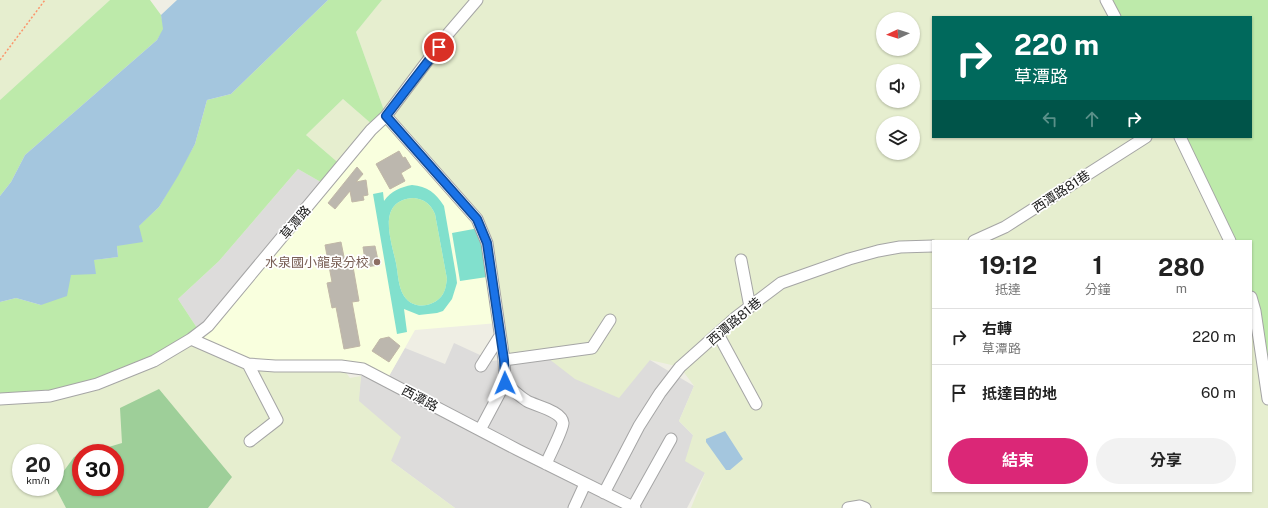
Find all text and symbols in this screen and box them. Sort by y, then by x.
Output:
north arrow [876,12,920,56]
map controls [876,12,920,160]
text: 220 m [1014,28,1099,61]
pin [422,30,456,64]
icon: right [948,32,1000,84]
icon: arrive [428,36,450,58]
button: sound [876,64,920,108]
text: 草潭路 [1014,66,1068,87]
icon: left [1039,108,1061,130]
icon: ahead [1081,108,1103,130]
icon: right [1123,108,1145,130]
button: layers [876,116,920,160]
street label: 西潭路81巷 [1030,167,1093,216]
street label: 草潭路 [277,203,314,242]
text: 19:12 [979,251,1037,279]
text: 1 [1093,251,1103,279]
text: 280 [1158,253,1205,281]
place label: 水泉國小龍泉分校 [265,255,369,270]
marker: 水泉國小龍泉分校 [372,257,382,267]
text: m [1176,281,1187,296]
text: 抵達 [995,282,1021,297]
text: 分鐘 [1085,282,1111,297]
street label: 西潭路81巷 [704,295,764,348]
text: 右轉 [982,320,1012,337]
icon: right [948,326,970,348]
text: 220 m [1192,328,1236,345]
text: 草潭路 [982,341,1021,356]
position arrow [484,362,526,404]
icon: arrive [948,382,970,404]
street label: 西潭路 [399,383,441,414]
text: 60 m [1201,384,1236,401]
text: 抵達目的地 [982,385,1057,402]
button: 結束 [948,438,1088,484]
button: 分享 [1096,438,1236,484]
speed limit sign: 30 [72,444,124,496]
text: 20 [25,453,51,477]
text: km/h [26,474,50,486]

